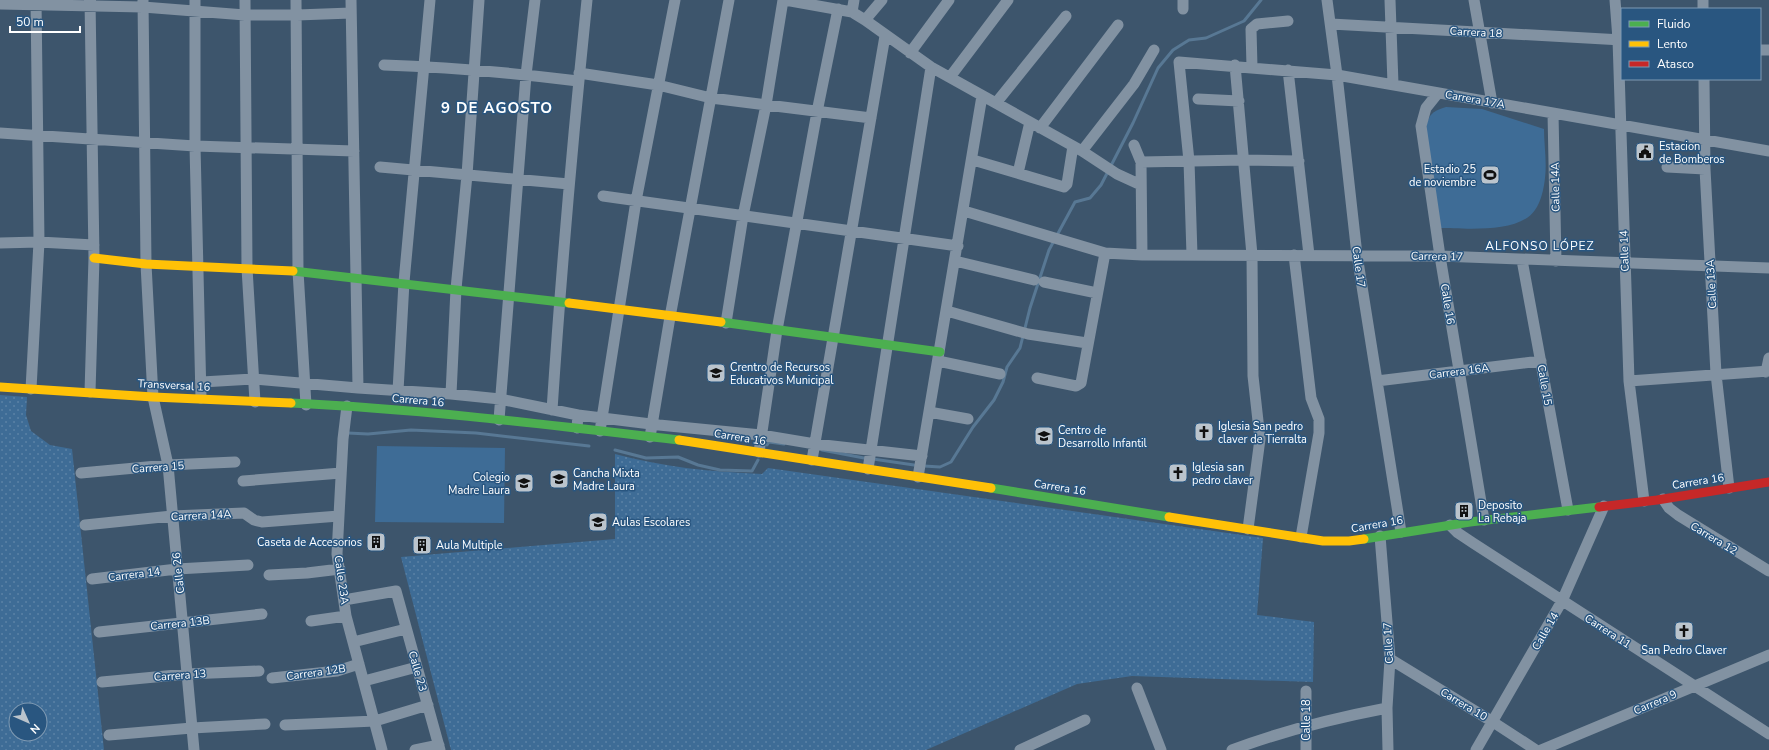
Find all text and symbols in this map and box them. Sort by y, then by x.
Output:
scale bar [10,8,80,34]
legend [1621,8,1761,80]
text: 50 m [16,14,44,30]
text: Fluido [1657,16,1691,32]
street label: Carrera 18 [1449,24,1503,41]
text: Lento [1657,36,1688,52]
text: Atasco [1657,56,1694,72]
street label: Carrera 17A [1444,87,1506,112]
district label: 9 DE AGOSTO [441,98,553,118]
place label: Estacion de Bomberos [1659,139,1725,167]
public building icon: Estacion de Bomberos [1634,141,1656,163]
place label: Estadio 25 de noviembre [1409,162,1476,190]
street label: Calle 14A [1548,162,1563,212]
sports icon: Estadio 25 de noviembre [1479,164,1501,186]
street label: Calle 14 [1616,230,1633,272]
district label: ALFONSO LÓPEZ [1485,238,1595,254]
street label: Calle 17 [1348,246,1369,289]
street label: Carrera 17 [1411,249,1463,264]
street label: Calle 13A [1703,259,1720,309]
street label: Calle 16 [1437,282,1458,326]
place label: Crentro de Recursos Educativos Municipal [730,360,834,388]
street label: Carrera 16A [1428,360,1490,383]
school or university icon: Crentro de Recursos Educativos Municipal [705,362,727,384]
street label: Calle 15 [1534,363,1556,407]
street label: Transversal 16 [137,376,211,395]
street label: Carrera 16 [391,391,445,410]
place label: Iglesia San pedro claver de Tierralta [1218,419,1307,447]
church icon: Iglesia San pedro claver de Tierralta [1193,421,1215,443]
place label: Centro de Desarrollo Infantil [1058,423,1148,451]
school or university icon: Centro de Desarrollo Infantil [1033,425,1055,447]
street label: Carrera 16 [713,426,767,449]
street label: Carrera 15 [131,458,185,477]
place label: Iglesia san pedro claver [1192,460,1253,488]
church icon: Iglesia san pedro claver [1167,462,1189,484]
place label: Cancha Mixta Madre Laura [573,466,640,494]
school or university icon: Cancha Mixta Madre Laura [548,468,570,490]
place label: Colegio Madre Laura [448,470,510,498]
street label: Carrera 16 [1671,470,1726,493]
school or university icon: Colegio Madre Laura [513,472,535,494]
street label: Carrera 16 [1033,476,1087,499]
place label: Deposito La Rebaja [1478,498,1527,526]
building icon: Deposito La Rebaja [1453,500,1475,522]
street label: Carrera 14A [170,506,232,525]
school or university icon: Aulas Escolares [587,511,609,533]
street label: Carrera 16 [1350,512,1405,536]
place label: Aulas Escolares [612,515,690,530]
street label: Carrera 12 [1687,518,1740,558]
building icon: Caseta de Accesorios [365,531,387,553]
building icon: Aula Multiple [411,534,433,556]
place label: Caseta de Accesorios [257,535,362,550]
place label: Aula Multiple [436,538,503,553]
street label: Calle 26 [169,551,188,594]
street label: Calle 23A [331,555,352,606]
street label: Carrera 14 [107,564,161,585]
street label: Calle 14 [1529,609,1562,653]
street label: Carrera 11 [1582,611,1634,652]
street label: Carrera 13B [149,613,211,634]
church icon: San Pedro Claver [1673,620,1695,642]
street label: Calle 17 [1380,622,1397,664]
place label: San Pedro Claver [1641,643,1727,658]
street label: Calle 23 [405,649,430,693]
street label: Carrera 12B [285,661,347,684]
street label: Carrera 13 [153,666,207,685]
street label: Carrera 10 [1437,684,1490,725]
street label: Carrera 9 [1631,687,1679,718]
street label: Calle 18 [1299,699,1314,741]
north arrow [8,702,48,742]
text: N [27,721,43,737]

